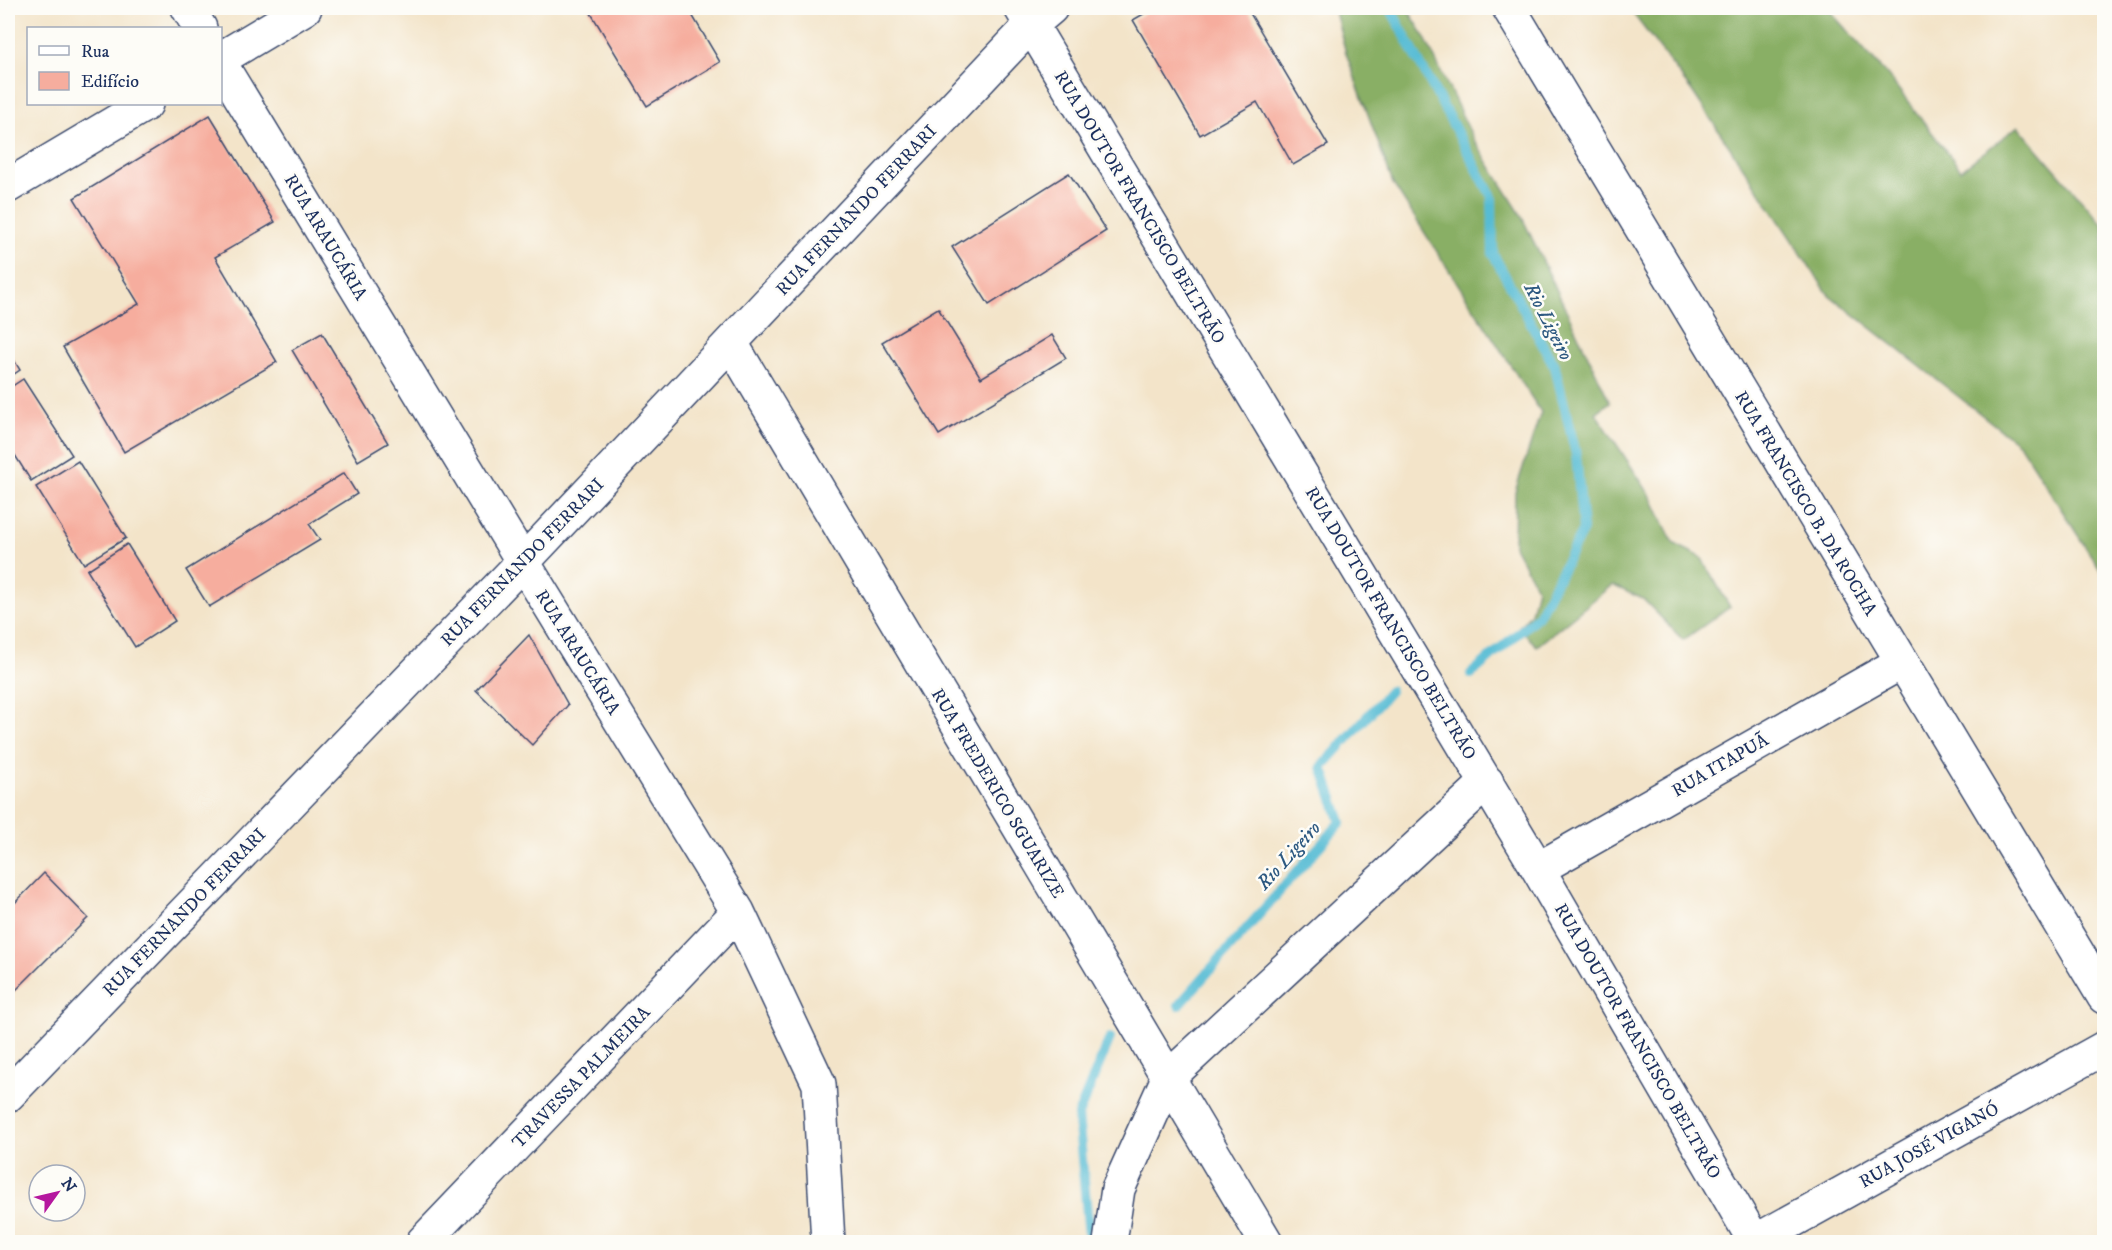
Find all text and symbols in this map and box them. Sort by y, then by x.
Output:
legend [27,27,222,105]
text: Rua [81,41,110,63]
street label: RUA DOUTOR FRANCISCO BELTRÃO [1049,67,1230,348]
text: Edifício [81,71,139,93]
street label: RUA FERNANDO FERRARI [772,121,942,301]
street label: RUA ARAUCÁRIA [279,170,373,305]
water label: Rio Ligeiro [1517,278,1578,365]
street label: RUA FRANCISCO B. DA ROCHA [1729,387,1881,620]
street label: RUA FERNANDO FERRARI [437,474,609,651]
street label: RUA DOUTOR FRANCISCO BELTRÃO [1300,483,1481,764]
street label: RUA ARAUCÁRIA [530,586,626,719]
street label: RUA FREDERICO SGUARIZE [926,685,1069,903]
street label: RUA ITAPUÃ [1668,728,1773,802]
water label: Rio Ligeiro [1251,816,1327,896]
street label: RUA FERNANDO FERRARI [99,824,271,1001]
street label: RUA DOUTOR FRANCISCO BELTRÃO [1549,899,1726,1183]
street label: TRAVESSA PALMEIRA [508,1002,656,1153]
street label: RUA JOSÉ VIGANÓ [1856,1098,2003,1193]
north arrow [27,1163,87,1223]
text: N [57,1174,81,1196]

